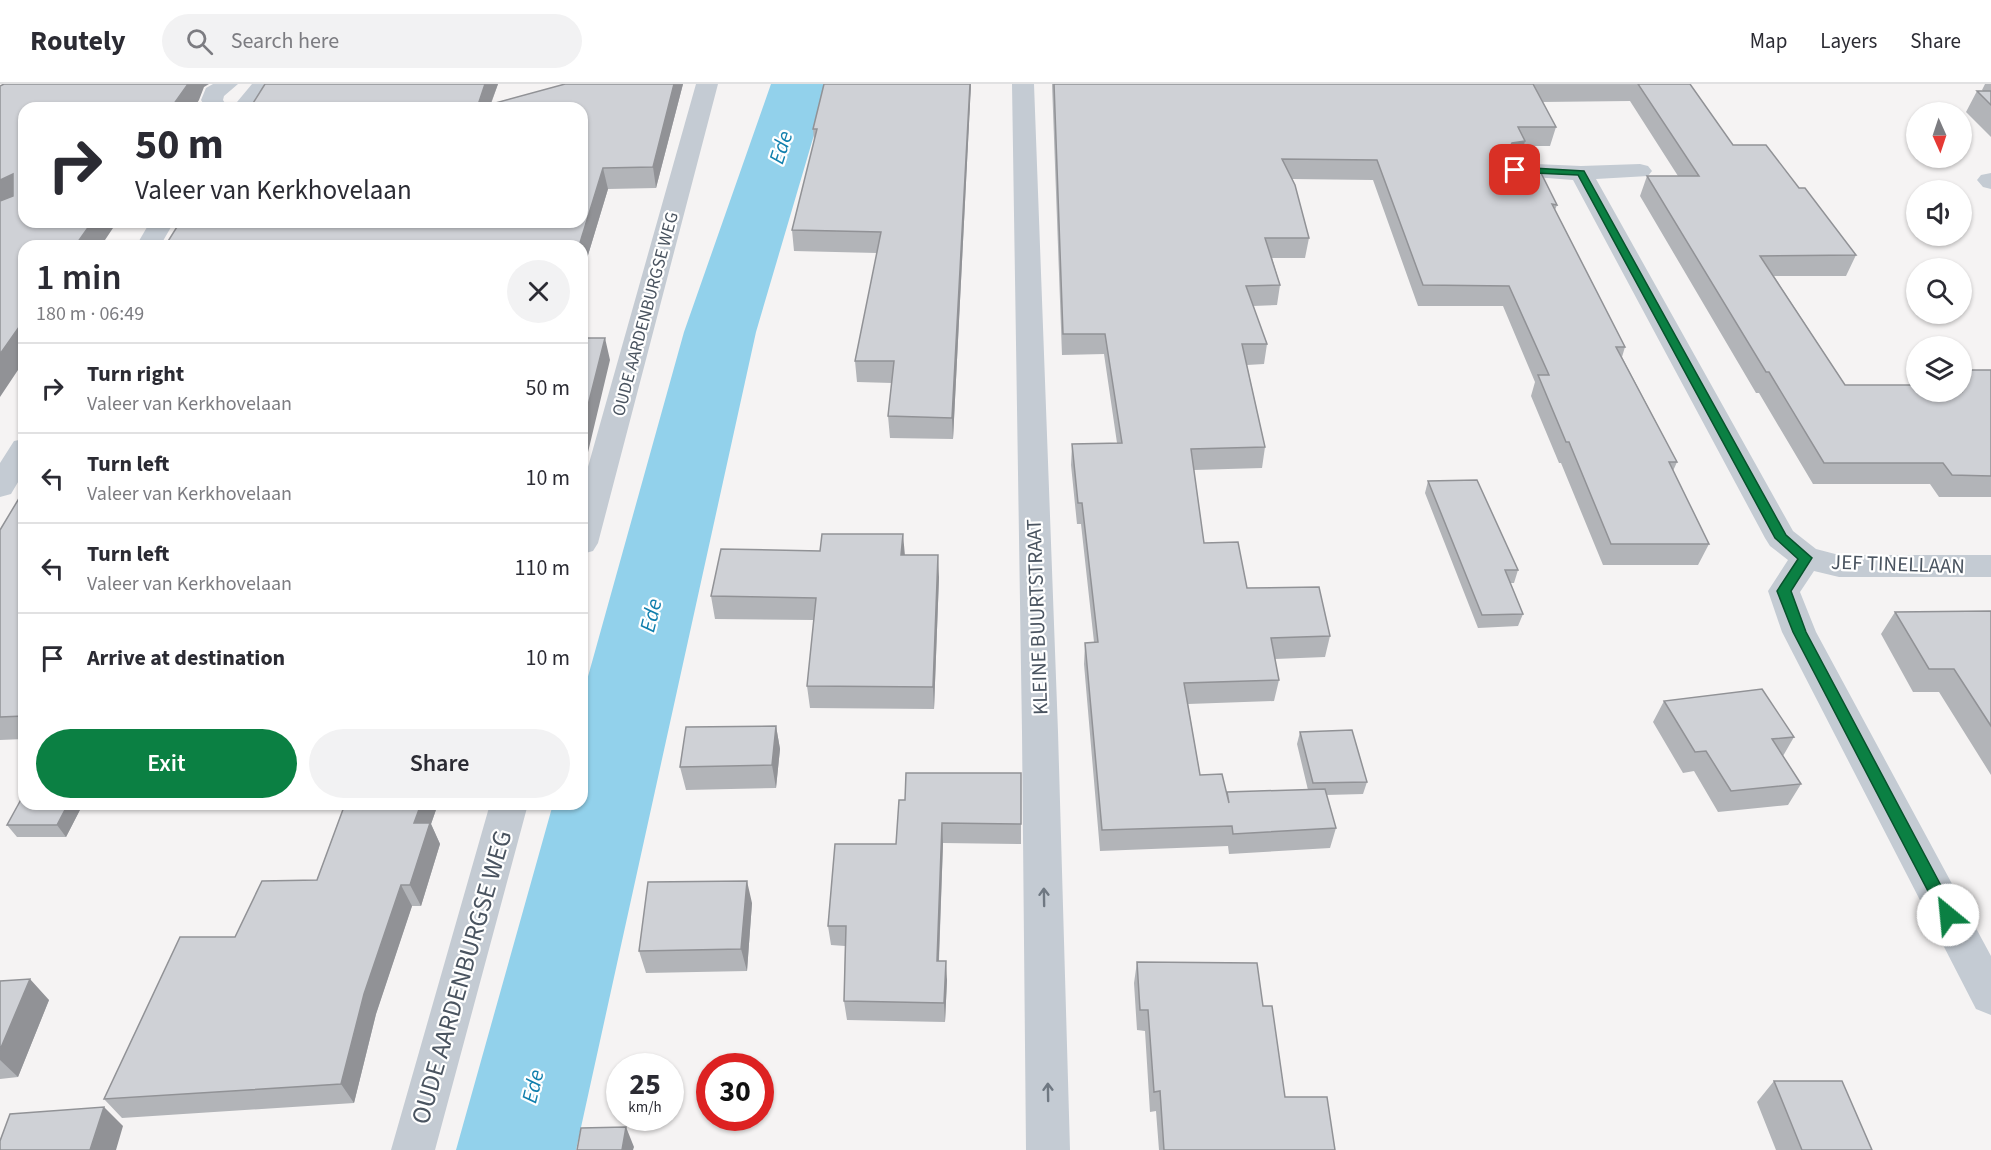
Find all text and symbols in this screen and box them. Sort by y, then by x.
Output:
search box [162,14,582,68]
text: Routely [30,21,126,61]
icon: search [183,25,216,58]
text: Search here [231,25,339,57]
text: Map [1750,26,1787,56]
text: Layers [1820,26,1877,56]
text: Share [1910,26,1961,56]
north arrow [1906,102,1972,168]
map controls [1906,102,1972,402]
text: 50 m [135,115,224,175]
icon: right [36,126,114,204]
water label: Ede [761,126,801,168]
pin [1489,144,1540,195]
icon: arrive [1498,153,1531,186]
text: Valeer van Kerkhovelaan [135,171,412,210]
button: sound [1906,180,1972,246]
street label: OUDE AARDENBURGSE WEG [606,209,685,419]
text: 1 min [36,252,122,303]
button: search [1906,258,1972,324]
button: close [507,260,570,323]
text: 180 m · 06:49 [36,300,144,328]
button: layers [1906,336,1972,402]
text: Turn right [87,358,184,390]
icon: right [36,372,69,405]
text: 50 m [525,372,570,404]
text: Valeer van Kerkhovelaan [87,390,292,418]
text: Turn left [87,448,169,480]
icon: left [36,462,69,495]
text: 10 m [525,462,570,494]
text: Valeer van Kerkhovelaan [87,480,292,508]
street label: KLEINE BUURTSTRAAT [1019,519,1055,715]
text: Turn left [87,538,169,570]
street label: JEF TINELLAAN [1831,547,1965,581]
icon: left [36,552,69,585]
text: 110 m [515,552,570,584]
text: Valeer van Kerkhovelaan [87,570,292,598]
water label: Ede [631,595,671,635]
icon: arrive [36,642,69,675]
text: Arrive at destination [87,642,285,674]
text: 10 m [525,642,570,674]
button: Exit [36,729,297,798]
button: Share [309,729,570,798]
street label: OUDE AARDENBURGSE WEG [402,826,521,1128]
position arrow [1916,883,1980,947]
one-way arrow [1038,887,1050,907]
speed limit sign: 30 [696,1053,774,1131]
text: 25 [629,1063,661,1106]
water label: Ede [513,1066,553,1106]
one-way arrow [1042,1082,1054,1102]
text: km/h [628,1097,662,1118]

